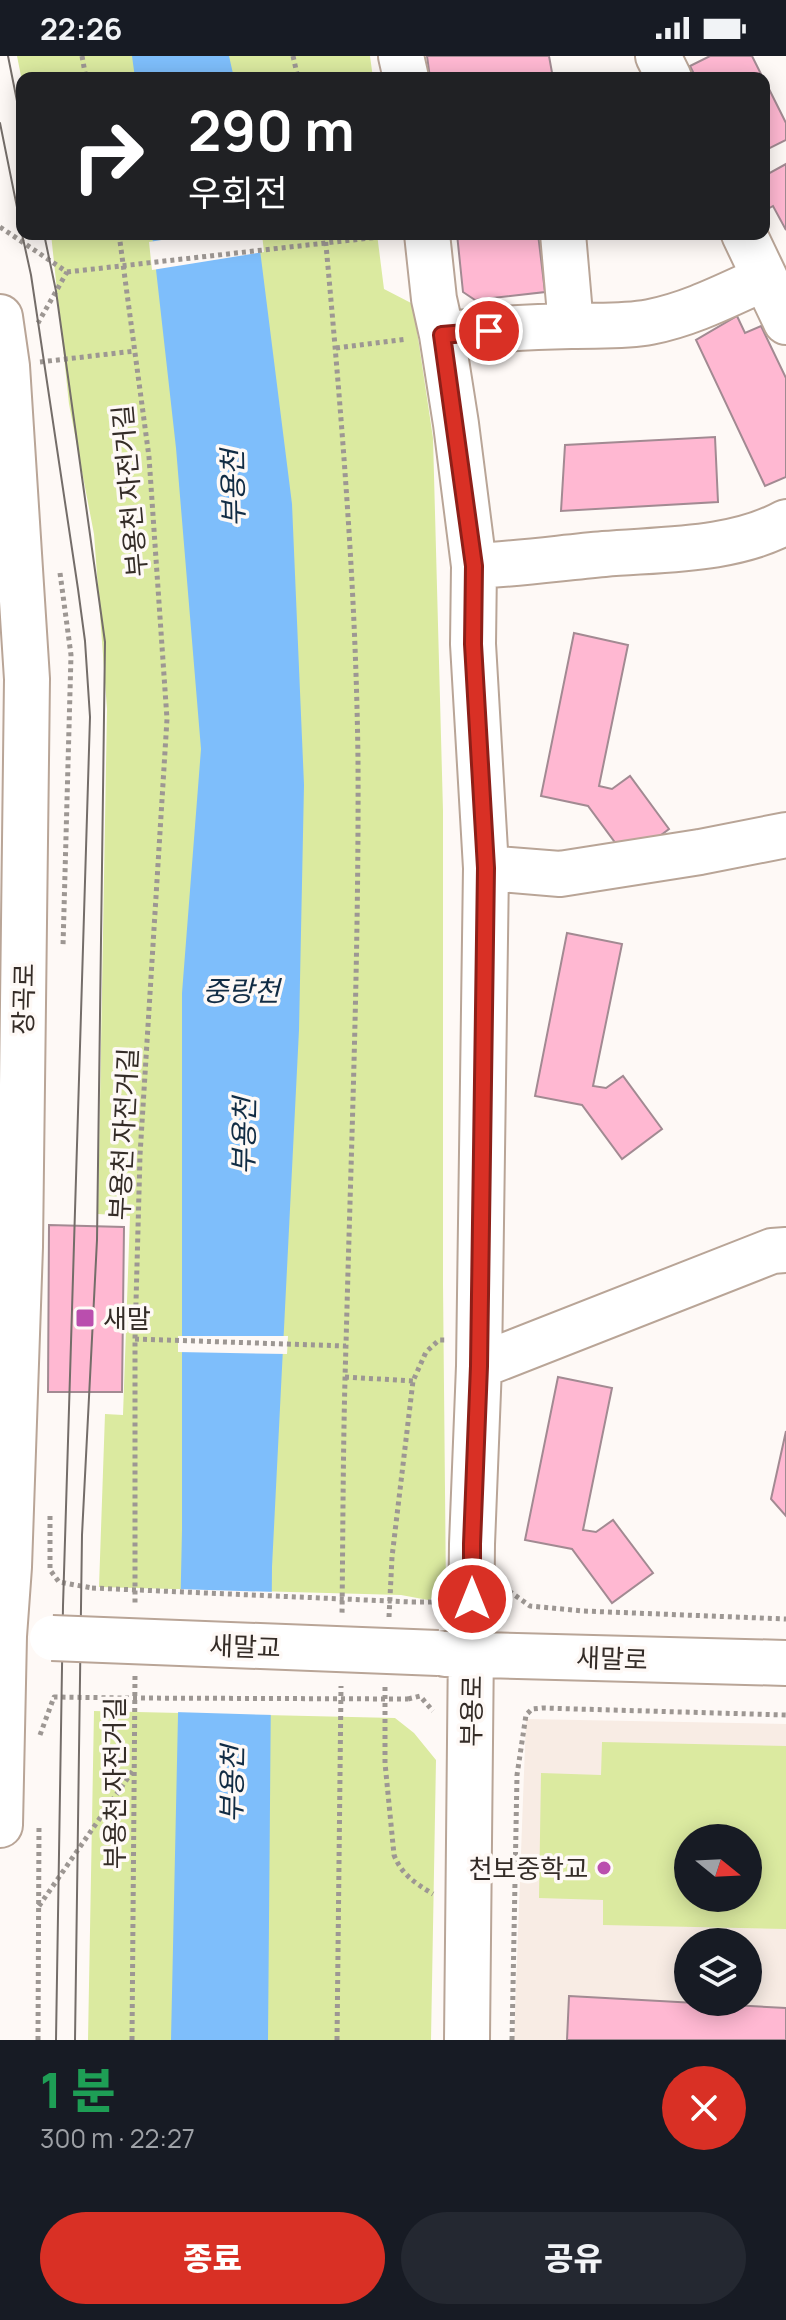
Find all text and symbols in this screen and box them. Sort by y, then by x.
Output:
text: 22:26 [40,8,123,49]
text: 290 m [188,91,355,168]
icon: right [56,104,160,208]
text: 우회전 [188,168,287,217]
pin [455,297,523,365]
icon: arrive [467,309,511,353]
street label: 부용천 자전거길 [104,403,154,579]
water label: 부용천 [212,446,252,527]
street label: 장곡로 [4,963,42,1035]
water label: 중랑천 [202,971,283,1009]
street label: 부용천 자전거길 [101,1047,145,1221]
water label: 부용천 [223,1094,263,1175]
place label: 새말 [103,1300,151,1336]
marker: 새말 [74,1307,96,1329]
position arrow [430,1557,514,1641]
street label: 새말교 [209,1627,281,1665]
street label: 새말로 [576,1639,648,1677]
street label: 부용로 [452,1675,490,1747]
street label: 부용천 자전거길 [96,1697,132,1869]
water label: 부용천 [211,1742,251,1823]
north arrow [674,1824,762,1912]
map controls [674,1824,762,2016]
place label: 천보중학교 [468,1850,588,1886]
marker: 천보중학교 [595,1859,613,1877]
button: layers [674,1928,762,2016]
text: 1 분 [40,2057,116,2122]
button: close [662,2066,746,2150]
text: 300 m · 22:27 [40,2120,195,2156]
button: 종료 [40,2212,385,2304]
button: 공유 [401,2212,746,2304]

